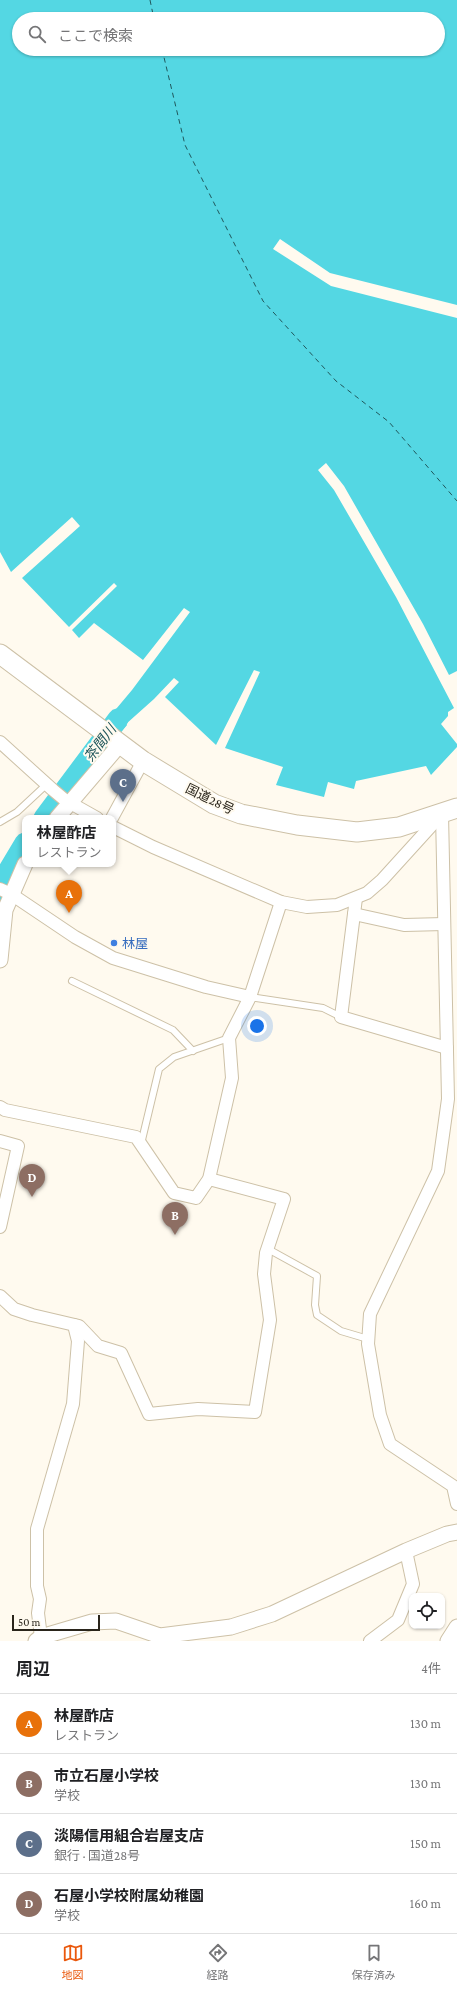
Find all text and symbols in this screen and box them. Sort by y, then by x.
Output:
search box [12,12,445,56]
icon: search [26,23,48,45]
text: ここで検索 [58,28,133,44]
water label: 茶間川 [81,720,120,765]
pin: C [110,769,136,802]
street label: 国道28号 [183,781,237,817]
popup [22,815,116,867]
text: 林屋酢店 [36,825,97,841]
text: レストラン [36,845,102,860]
pin: A [56,880,82,913]
place label: 林屋 [122,936,148,951]
marker: 林屋 [109,938,119,948]
your location [247,1016,267,1036]
pin: D [19,1164,45,1197]
pin: B [162,1202,188,1235]
map controls [409,1593,445,1629]
button: locate [409,1593,445,1629]
scale bar [12,1613,100,1632]
text: 50 m [18,1616,40,1628]
text: 周辺 [16,1660,50,1679]
text: 4件 [421,1661,441,1676]
text: 林屋酢店 [54,1708,114,1724]
text: A [25,1716,33,1731]
text: 130 m [410,1716,441,1731]
text: レストラン [54,1728,119,1743]
text: 市立石屋小学校 [54,1768,159,1784]
text: B [25,1776,33,1791]
text: 130 m [410,1776,441,1791]
text: 学校 [54,1788,80,1803]
text: 淡陽信用組合岩屋支店 [54,1828,204,1844]
text: C [25,1836,33,1851]
text: 150 m [410,1836,441,1851]
text: 銀行 · 国道28号 [54,1848,140,1863]
text: 石屋小学校附属幼稚園 [54,1888,204,1904]
text: D [25,1896,33,1911]
text: 160 m [410,1896,441,1911]
text: 学校 [54,1908,80,1923]
tab: 地図 [62,1942,84,1982]
tab: 経路 [207,1942,229,1982]
tab: 保存済み [352,1942,396,1982]

